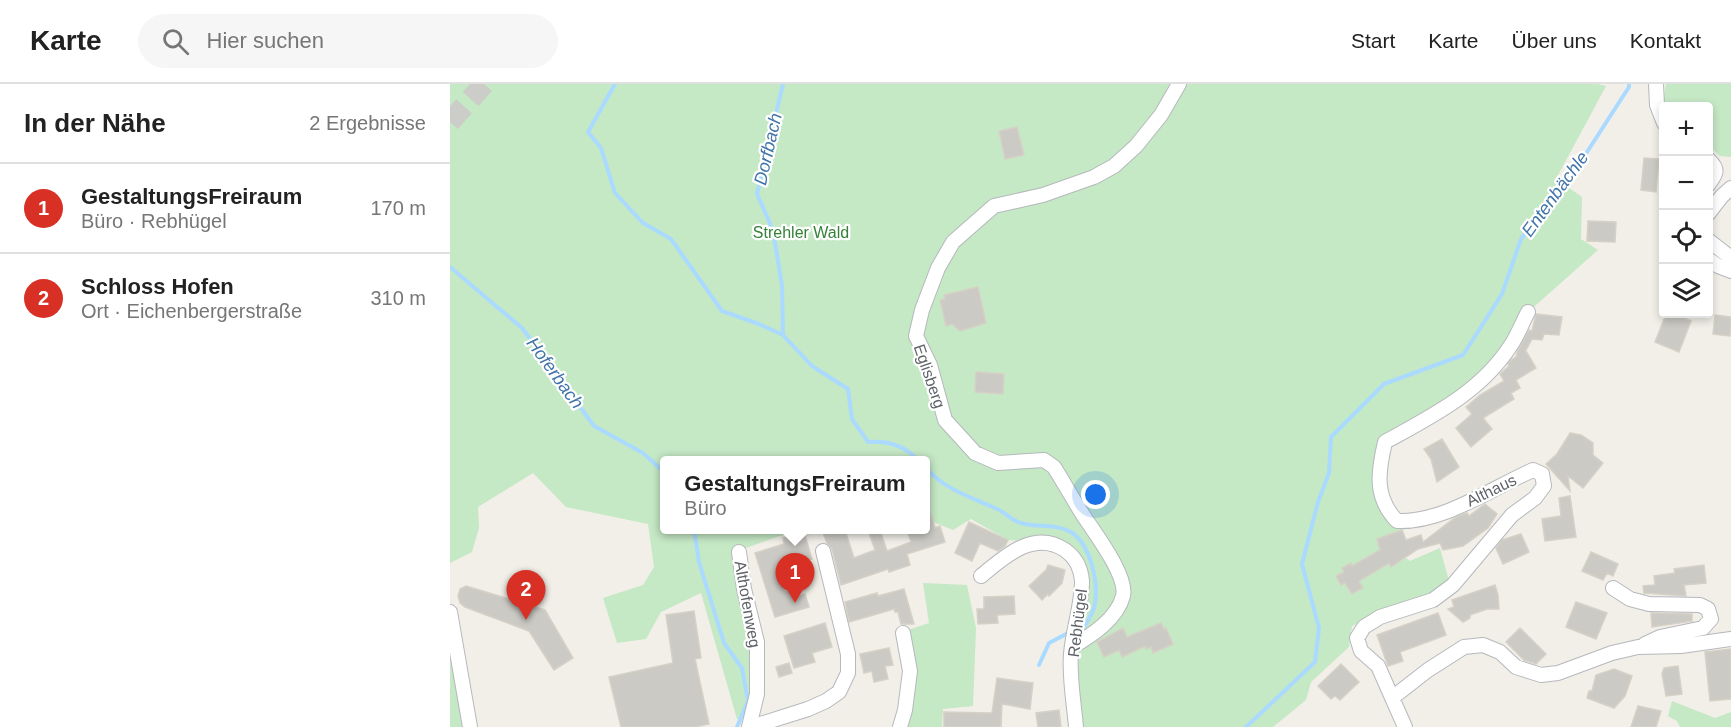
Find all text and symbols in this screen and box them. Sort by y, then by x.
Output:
search box [138,14,558,68]
text: Karte [30,25,102,56]
icon: search [159,25,192,58]
text: Hier suchen [207,28,324,53]
text: Start [1351,29,1395,52]
text: Karte [1428,29,1479,52]
text: Über uns [1512,29,1597,52]
text: Kontakt [1630,29,1701,52]
map controls [1659,102,1713,318]
button: + [1659,102,1713,156]
text: In der Nähe [24,108,166,138]
water label: Dorfbach [750,111,786,187]
text: 2 Ergebnisse [309,112,426,134]
water label: Entenbächle [1517,148,1593,240]
button: − [1659,156,1713,210]
text: GestaltungsFreiraum [81,184,302,209]
text: 1 [38,197,49,219]
text: 170 m [370,197,426,219]
text: Büro · Rebhügel [81,210,227,232]
button: locate [1659,210,1713,264]
park label: Strehler Wald [753,224,849,241]
button: layers [1659,264,1713,318]
text: Schloss Hofen [81,274,234,299]
text: 2 [38,287,49,309]
text: 310 m [370,287,426,309]
text: Ort · Eichenbergerstraße [81,300,302,322]
water label: Hoferbach [522,334,588,412]
street label: Eglisberg [911,342,948,410]
popup [660,456,930,534]
text: GestaltungsFreiraum [684,471,906,496]
street label: Althaus [1464,471,1519,510]
your location [1081,480,1110,509]
text: Büro [684,497,727,519]
pin: 1 [776,554,814,603]
street label: Althofenweg [731,559,764,649]
pin: 2 [506,570,546,620]
street label: Rebhügel [1065,588,1090,658]

